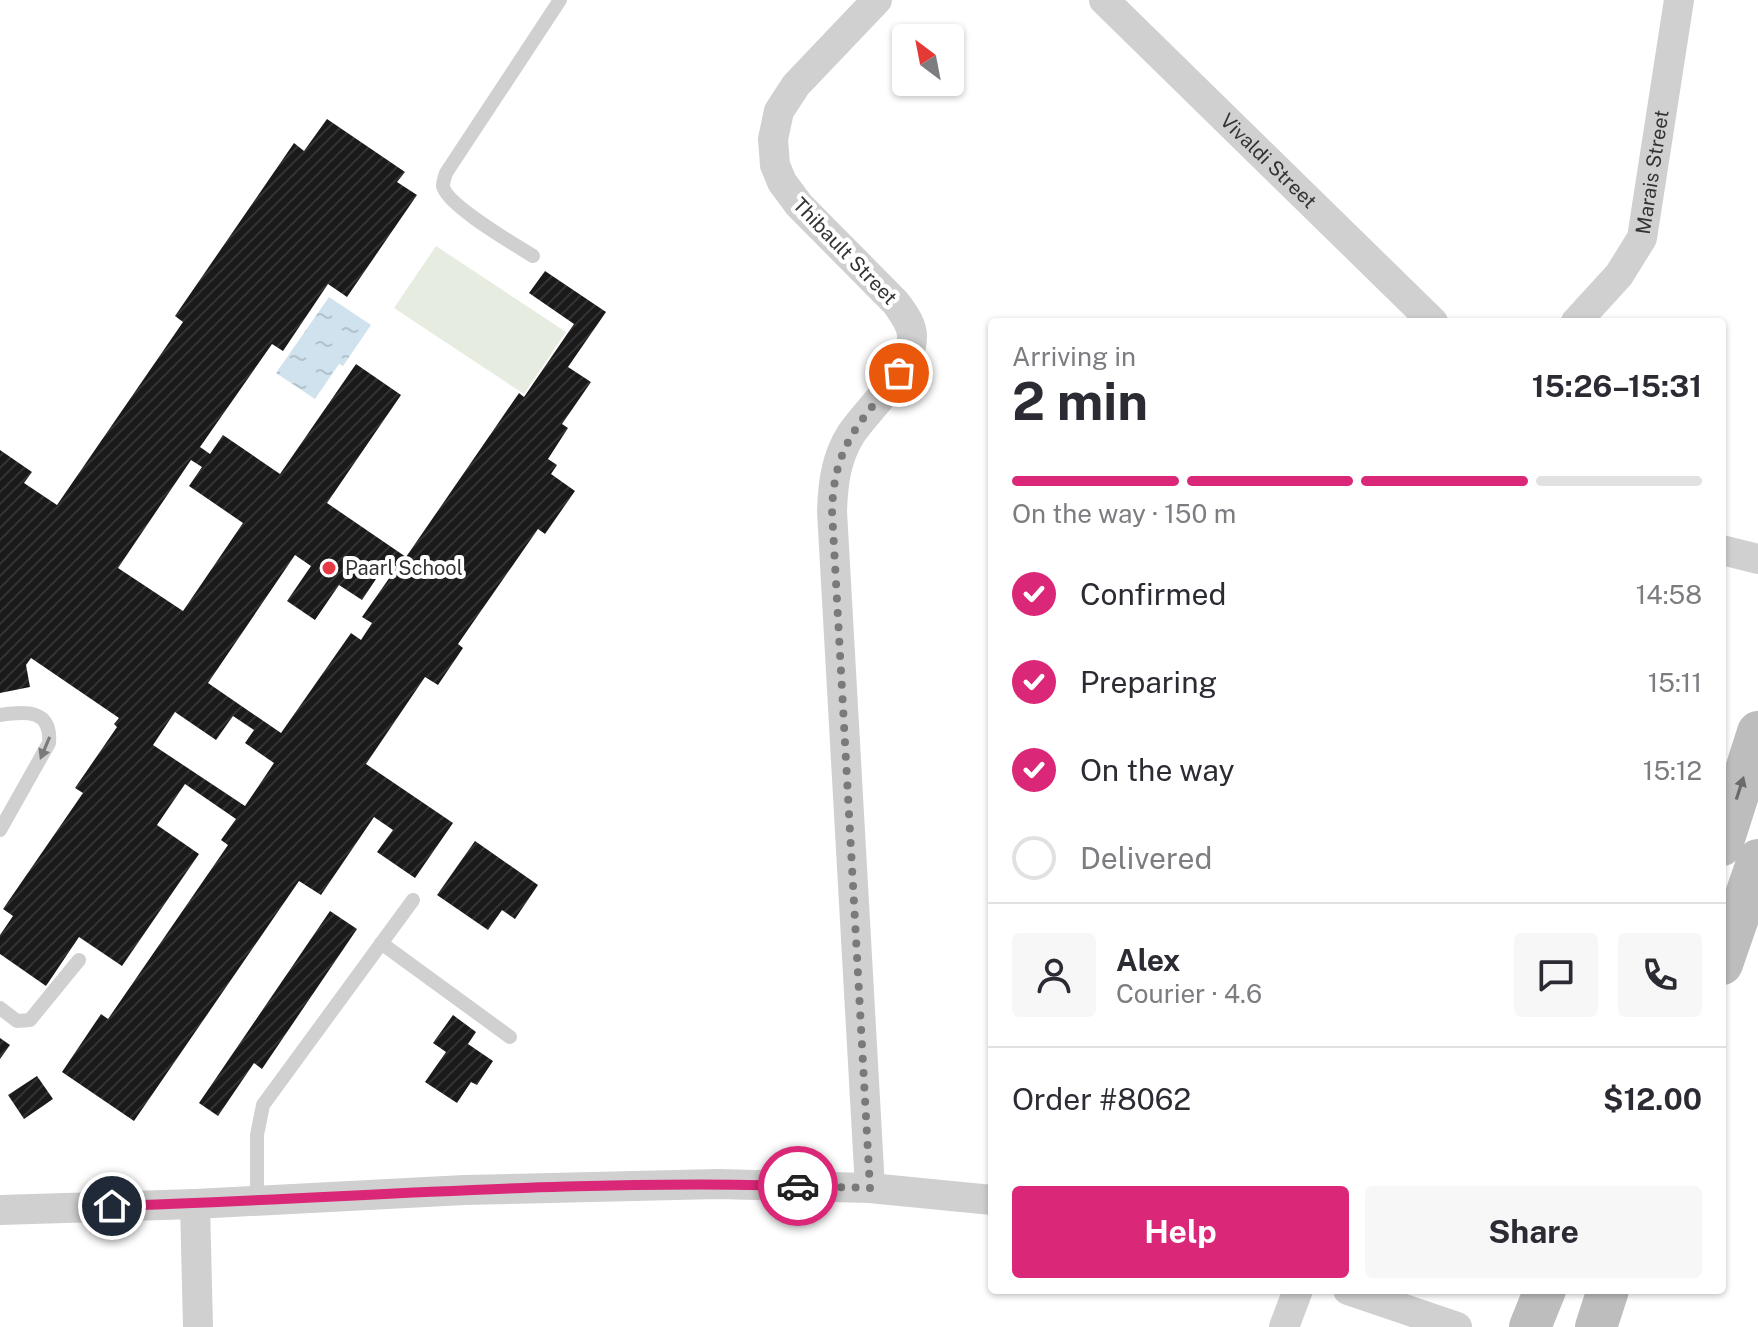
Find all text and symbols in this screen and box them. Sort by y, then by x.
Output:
north arrow [892,24,964,96]
map controls [892,24,964,96]
street label: Vivaldi Street [1215,108,1322,213]
street label: Marais Street [1631,108,1674,236]
street label: Thibault Street [788,193,902,309]
pin [865,339,933,407]
text: Arriving in [1012,341,1136,372]
icon: bag [877,351,921,395]
text: 15:26–15:31 [1532,368,1702,404]
text: 2 min [1012,371,1148,432]
text: On the way · 150 m [1012,498,1236,529]
place label: Paarl School [345,556,463,580]
marker: Paarl School [320,559,338,577]
icon: check [1012,572,1056,616]
text: Confirmed [1080,576,1226,612]
text: 14:58 [1636,579,1702,610]
icon: check [1012,660,1056,704]
text: Preparing [1080,664,1217,700]
text: 15:11 [1648,667,1702,698]
one-way arrow [38,737,51,760]
icon: check [1012,748,1056,792]
text: On the way [1080,752,1234,788]
text: 15:12 [1643,755,1702,786]
one-way arrow [1734,776,1747,800]
text: Delivered [1080,840,1212,876]
button: person [1012,933,1096,1017]
button: chat [1514,933,1598,1017]
button: phone [1618,933,1702,1017]
text: Alex [1116,942,1180,978]
text: Courier · 4.6 [1116,978,1262,1009]
text: Order #8062 [1012,1081,1191,1117]
text: $12.00 [1603,1081,1702,1117]
courier [758,1146,838,1226]
icon: car [776,1164,820,1208]
pin [78,1172,146,1240]
icon: home [90,1184,134,1228]
button: Help [1012,1186,1349,1278]
button: Share [1365,1186,1702,1278]

